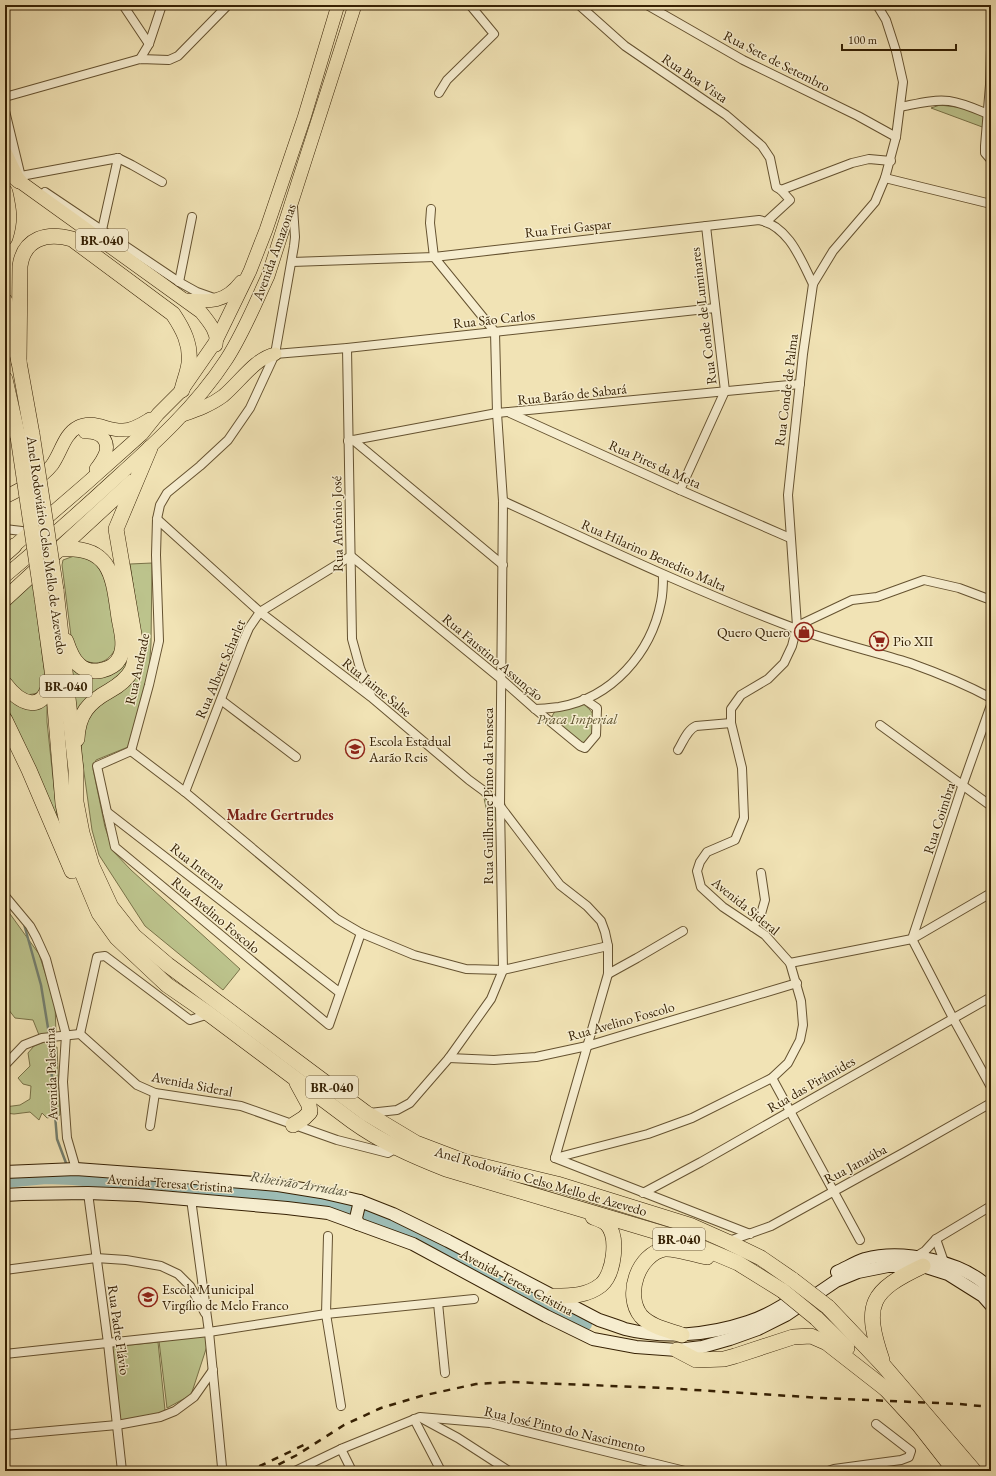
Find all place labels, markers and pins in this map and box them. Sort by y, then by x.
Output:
shop icon: Quero Quero [793,621,815,643]
place label: Quero Quero [717,623,790,641]
supermarket icon: Pio XII [868,630,890,652]
place label: Pio XII [893,632,934,650]
place label: Escola Estadual Aarão Reis [368,732,452,766]
school or university icon: Escola Estadual Aarão Reis [344,738,366,760]
place label: Escola Municipal Virgílio de Melo Franco [162,1280,289,1314]
school or university icon: Escola Municipal Virgílio de Melo Franco [137,1286,159,1308]

